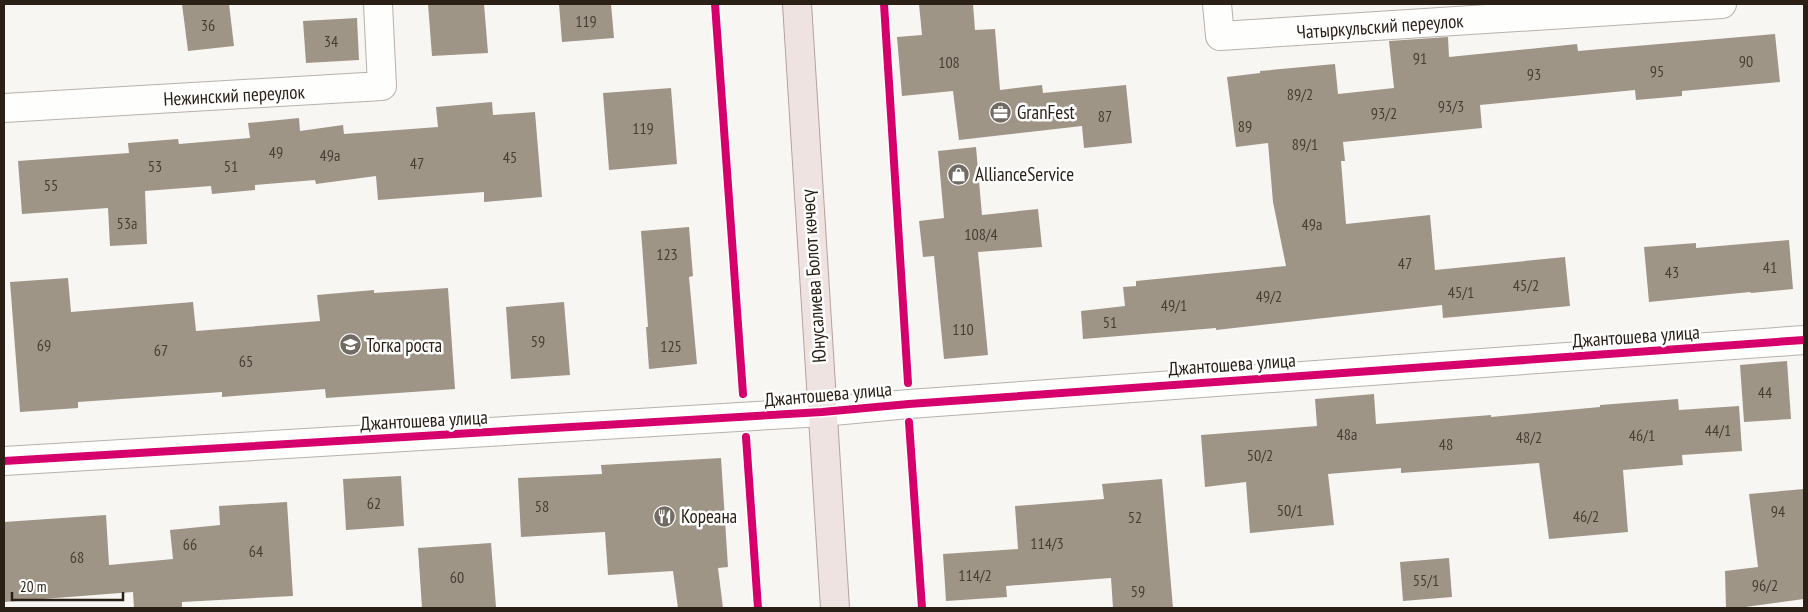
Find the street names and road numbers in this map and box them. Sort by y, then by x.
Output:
street label: Чатыркульский переулок [1296,8,1465,44]
street label: Нежинский переулок [163,79,306,111]
street label: Юнусалиева Болот көчөсү [795,188,831,363]
street label: Джантошева улица [1571,320,1701,352]
street label: Джантошева улица [1167,348,1297,380]
street label: Джантошева улица [763,376,893,412]
street label: Джантошева улица [360,405,488,435]

